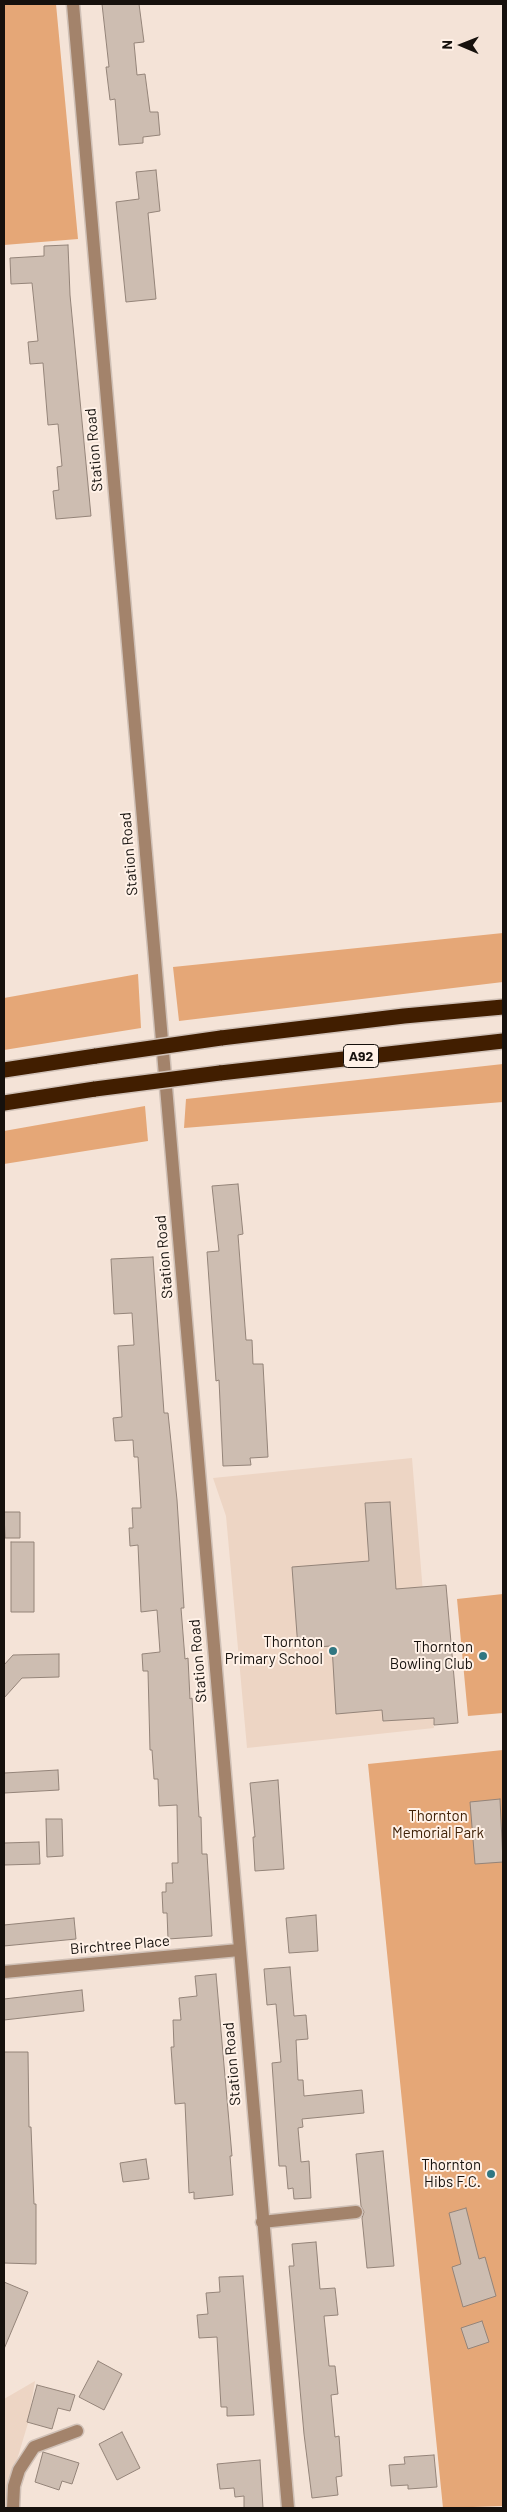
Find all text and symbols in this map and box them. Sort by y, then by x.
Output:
north arrow [437,20,487,70]
text: N [438,40,455,50]
street label: Station Road [81,408,107,492]
street label: Station Road [116,812,142,896]
road number: A92 [344,1044,378,1068]
street label: Station Road [151,1215,177,1299]
street label: Station Road [185,1619,211,1703]
place label: Thornton Primary School [225,1633,323,1668]
place label: Thornton Bowling Club [390,1638,473,1673]
marker: Thornton Primary School [327,1645,339,1657]
marker: Thornton Bowling Club [477,1650,489,1662]
park label: Thornton Memorial Park [392,1807,484,1842]
street label: Birchtree Place [69,1932,171,1958]
street label: Station Road [219,2022,245,2106]
place label: Thornton Hibs F.C. [421,2156,481,2191]
marker: Thornton Hibs F.C. [485,2168,497,2180]

